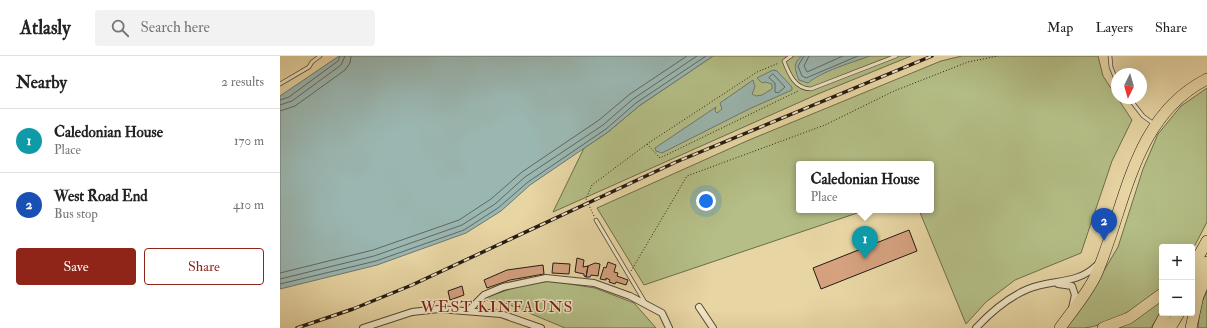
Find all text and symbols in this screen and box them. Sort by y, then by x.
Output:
search box [95,10,375,46]
text: Atlasly [20,16,71,40]
icon: search [109,17,131,39]
text: Search here [141,18,210,37]
text: Map [1047,19,1073,36]
text: Layers [1095,19,1133,36]
text: Share [1155,19,1187,36]
north arrow [1111,68,1147,104]
text: Nearby [16,72,67,93]
text: 2 results [221,74,264,90]
text: Caledonian House [54,123,163,142]
text: 1 [27,133,31,149]
text: 170 m [234,133,264,149]
text: Place [54,142,81,158]
popup [796,161,934,213]
text: Caledonian House [810,170,920,189]
text: West Road End [54,187,148,206]
text: Place [810,189,837,205]
your location [696,191,716,211]
text: 2 [26,197,32,213]
text: 410 m [233,197,264,213]
text: Bus stop [54,206,98,222]
pin: 2 [1091,208,1117,241]
pin: 1 [852,226,878,259]
map controls [1159,244,1195,316]
button: + [1159,244,1195,280]
button: Save [16,248,136,285]
button: Share [144,248,264,285]
button: − [1159,280,1195,316]
district label: WEST KINFAUNS [420,297,573,317]

